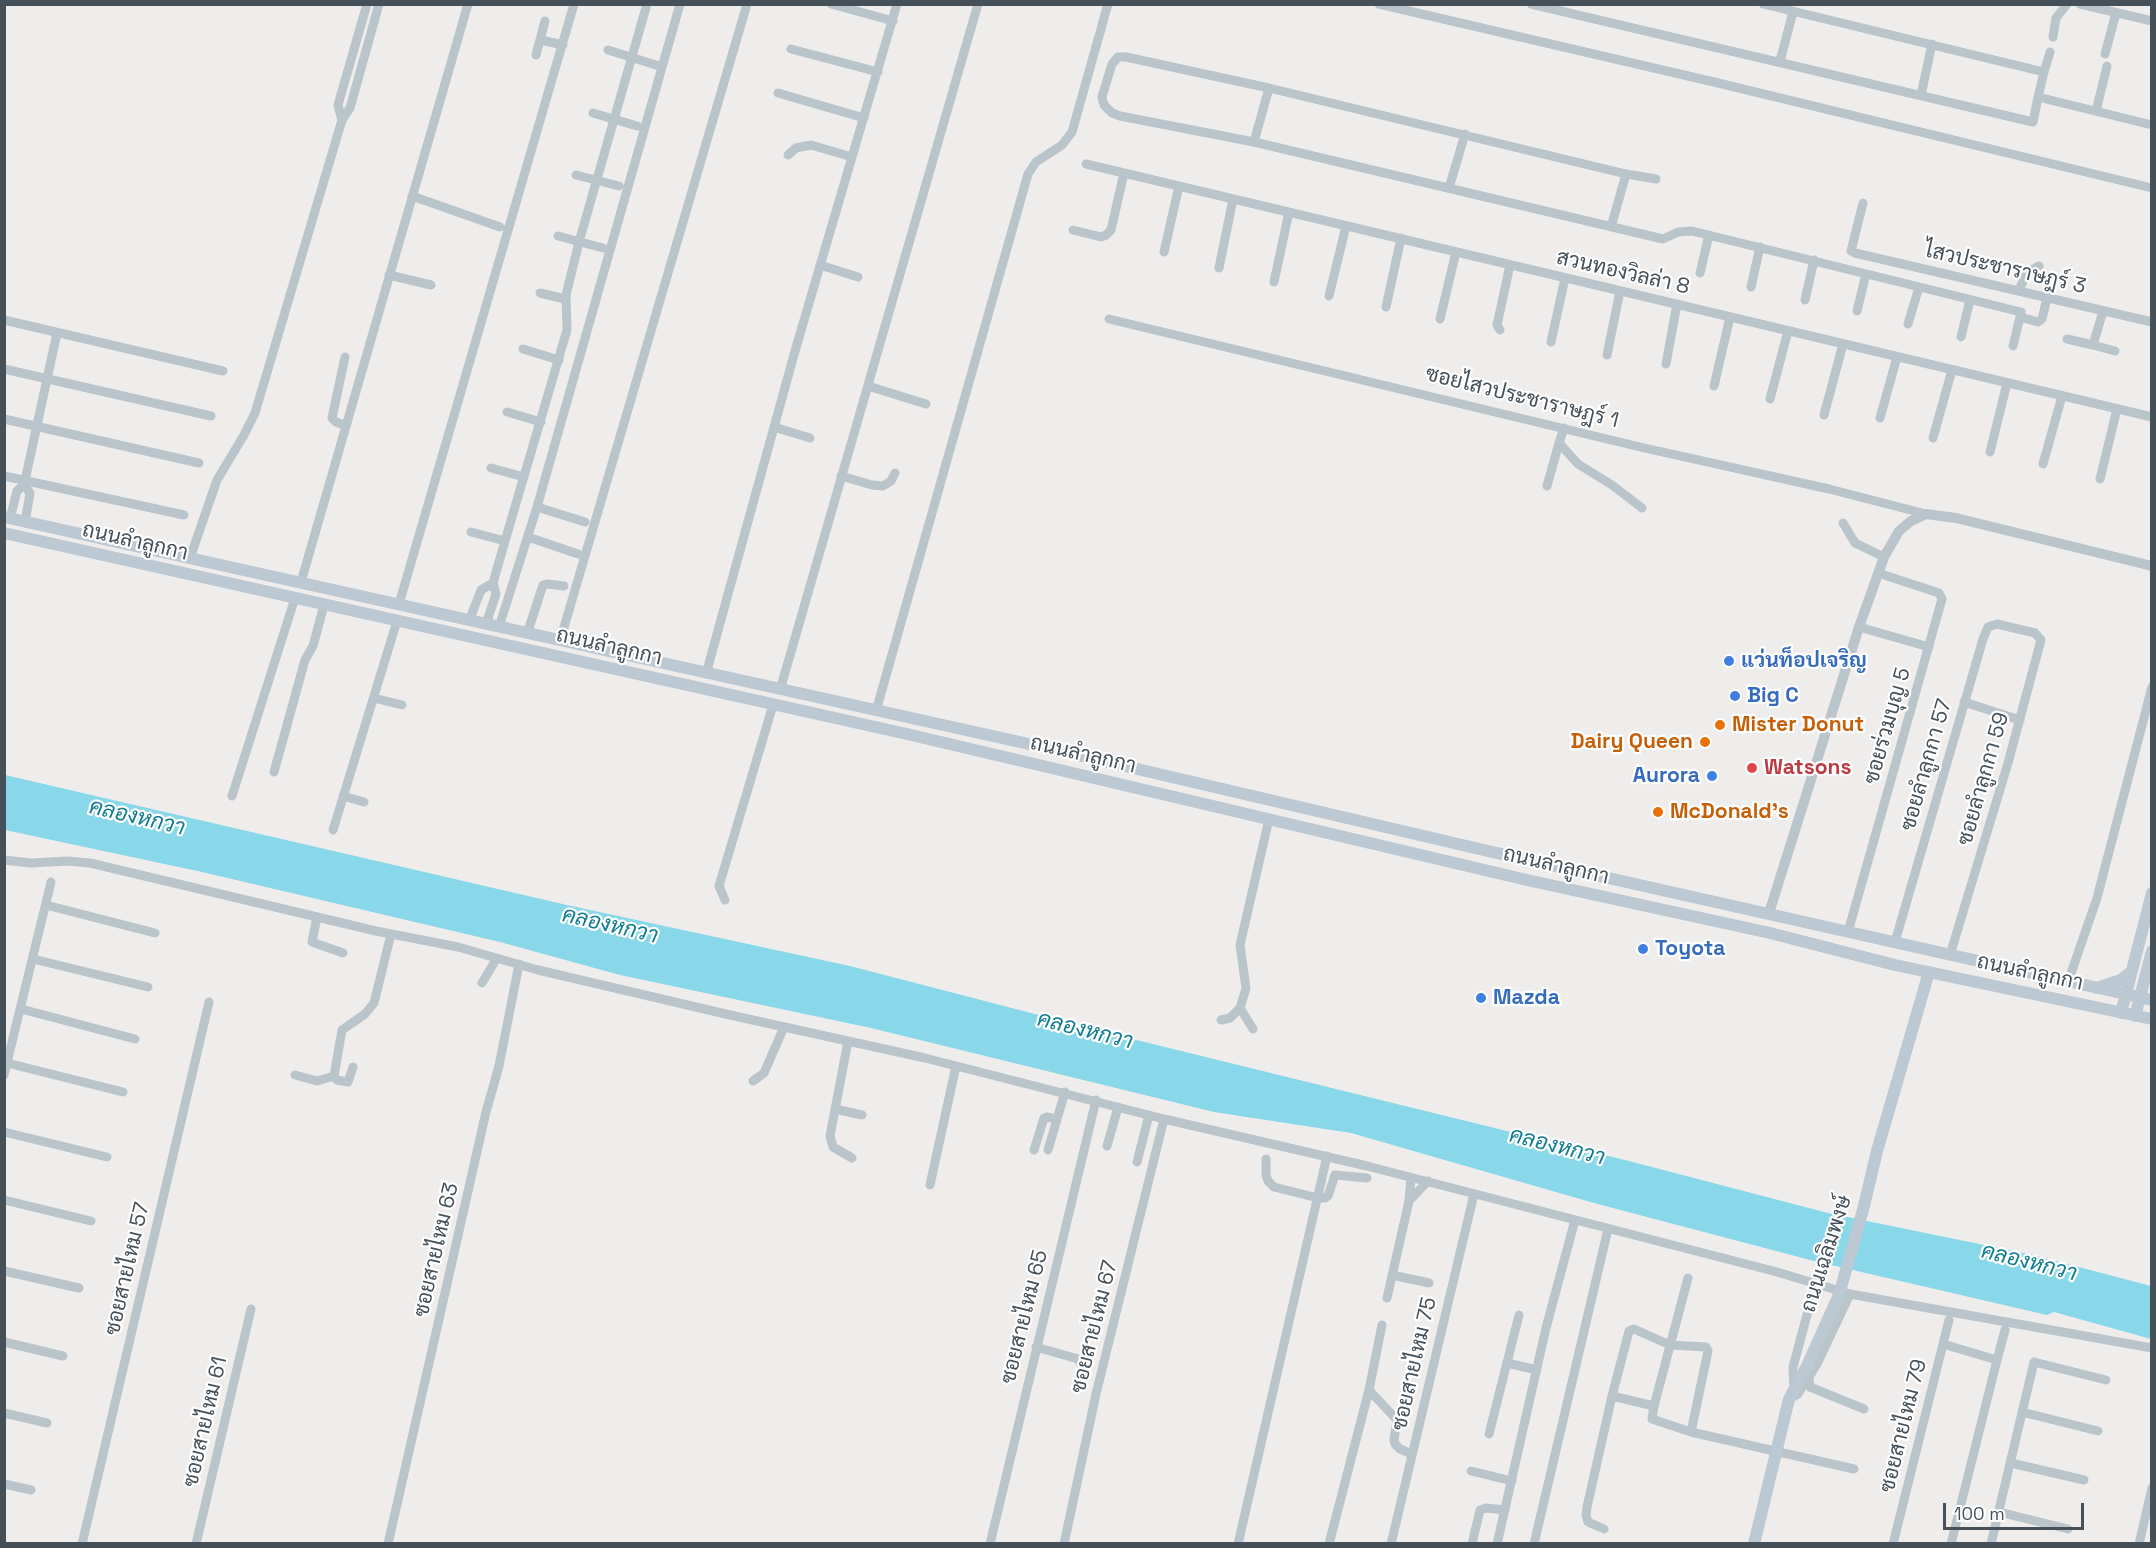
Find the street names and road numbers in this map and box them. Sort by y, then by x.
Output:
street label: ไสวประชาราษฎร์ 3 [1922,238,2088,300]
street label: สวนทองวิลล่า 8 [1554,245,1692,301]
street label: ซอยไสวประชาราษฎร์ 1 [1423,362,1621,434]
street label: ถนนลำลูกกา [80,518,190,566]
street label: ถนนลำลูกกา [554,623,664,671]
street label: ซอยร่วมบุญ 5 [1859,665,1917,787]
street label: ซอยลำลูกกา 57 [1896,696,1958,834]
street label: ซอยลำลูกกา 59 [1953,710,2015,848]
street label: ถนนลำลูกกา [1028,731,1138,779]
street label: ถนนลำลูกกา [1501,842,1611,890]
street label: ถนนลำลูกกา [1975,949,2085,997]
street label: ซอยสายไหม 63 [409,1180,465,1320]
street label: ถนนเฉลิมพงษ์ [1796,1192,1858,1316]
street label: ซอยสายไหม 57 [100,1200,156,1338]
street label: ซอยสายไหม 65 [996,1248,1054,1386]
street label: ซอยสายไหม 67 [1066,1258,1124,1396]
street label: ซอยสายไหม 75 [1387,1295,1443,1433]
street label: ซอยสายไหม 61 [179,1354,233,1490]
street label: ซอยสายไหม 79 [1875,1357,1933,1495]

